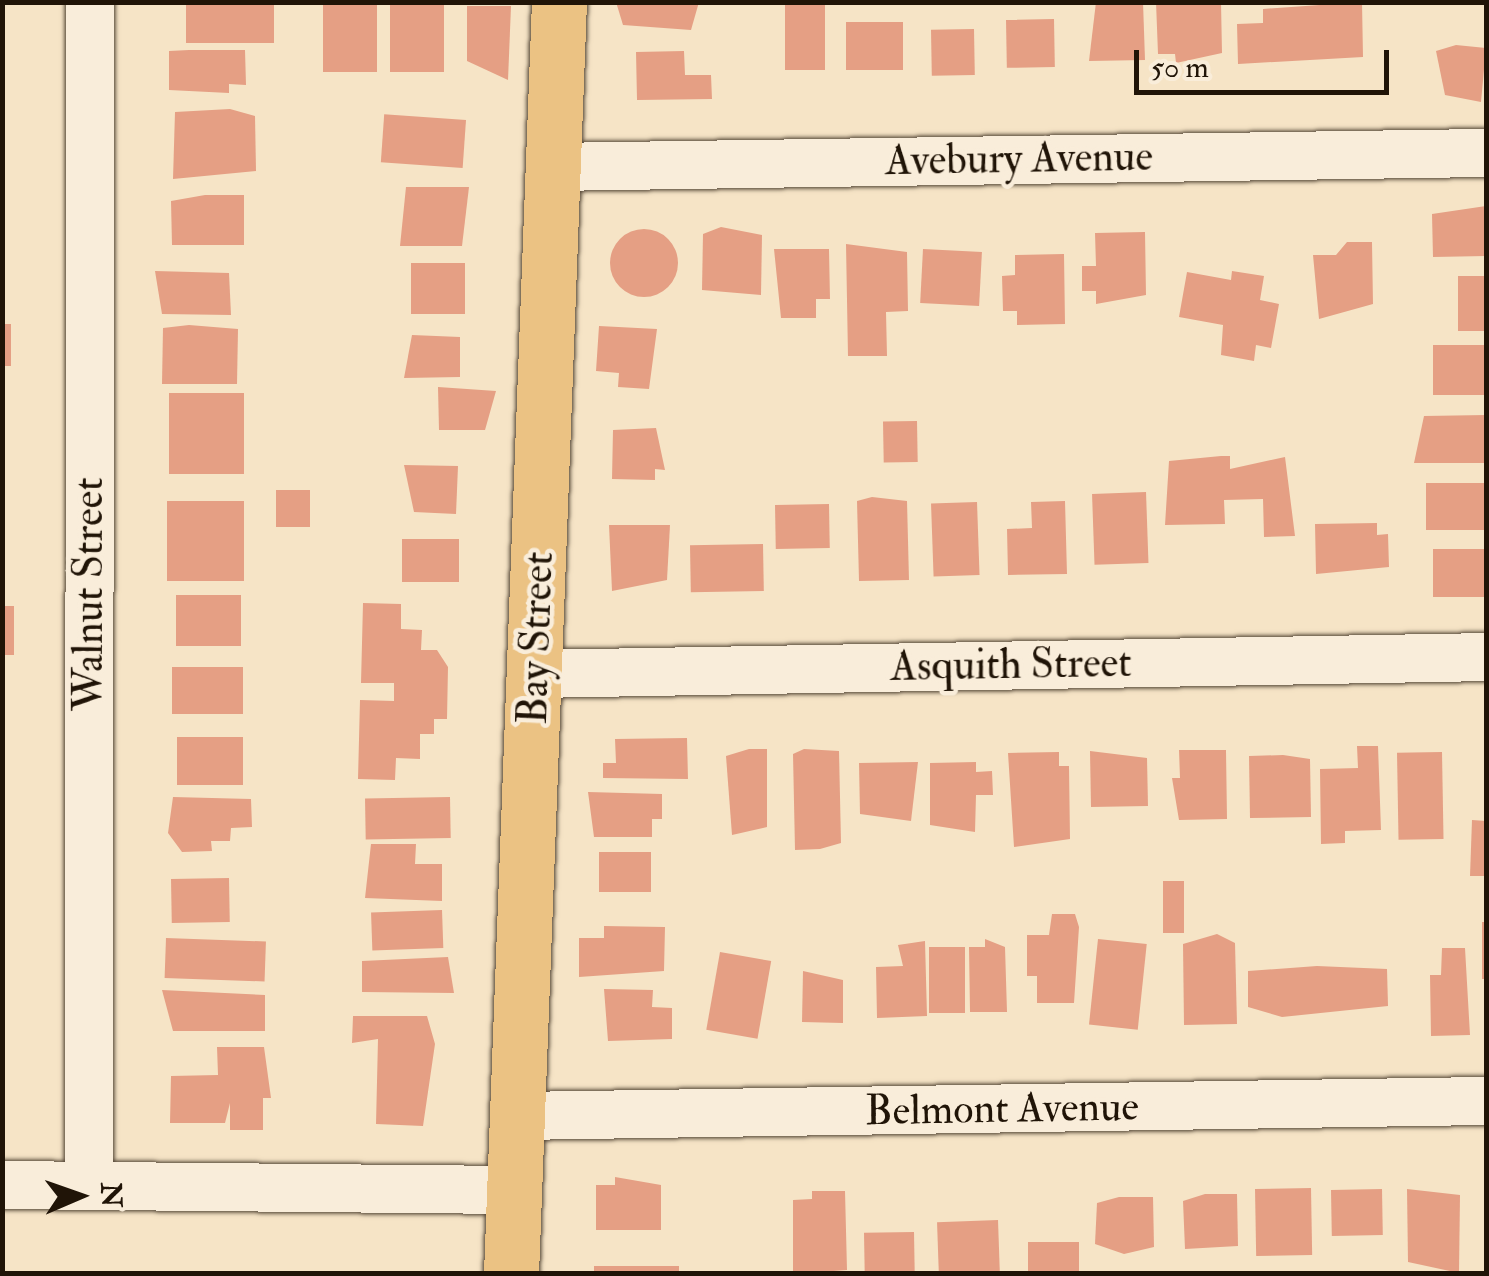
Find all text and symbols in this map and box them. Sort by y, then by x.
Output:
scale bar [1139,30,1394,92]
text: 50 m [1151,49,1209,86]
street label: Avebury Avenue [885,131,1153,187]
street label: Walnut Street [64,477,114,711]
street label: Bay Street [508,551,564,725]
street label: Asquith Street [890,638,1132,692]
street label: Belmont Avenue [865,1081,1139,1137]
north arrow [30,1146,130,1246]
text: N [93,1182,128,1208]

